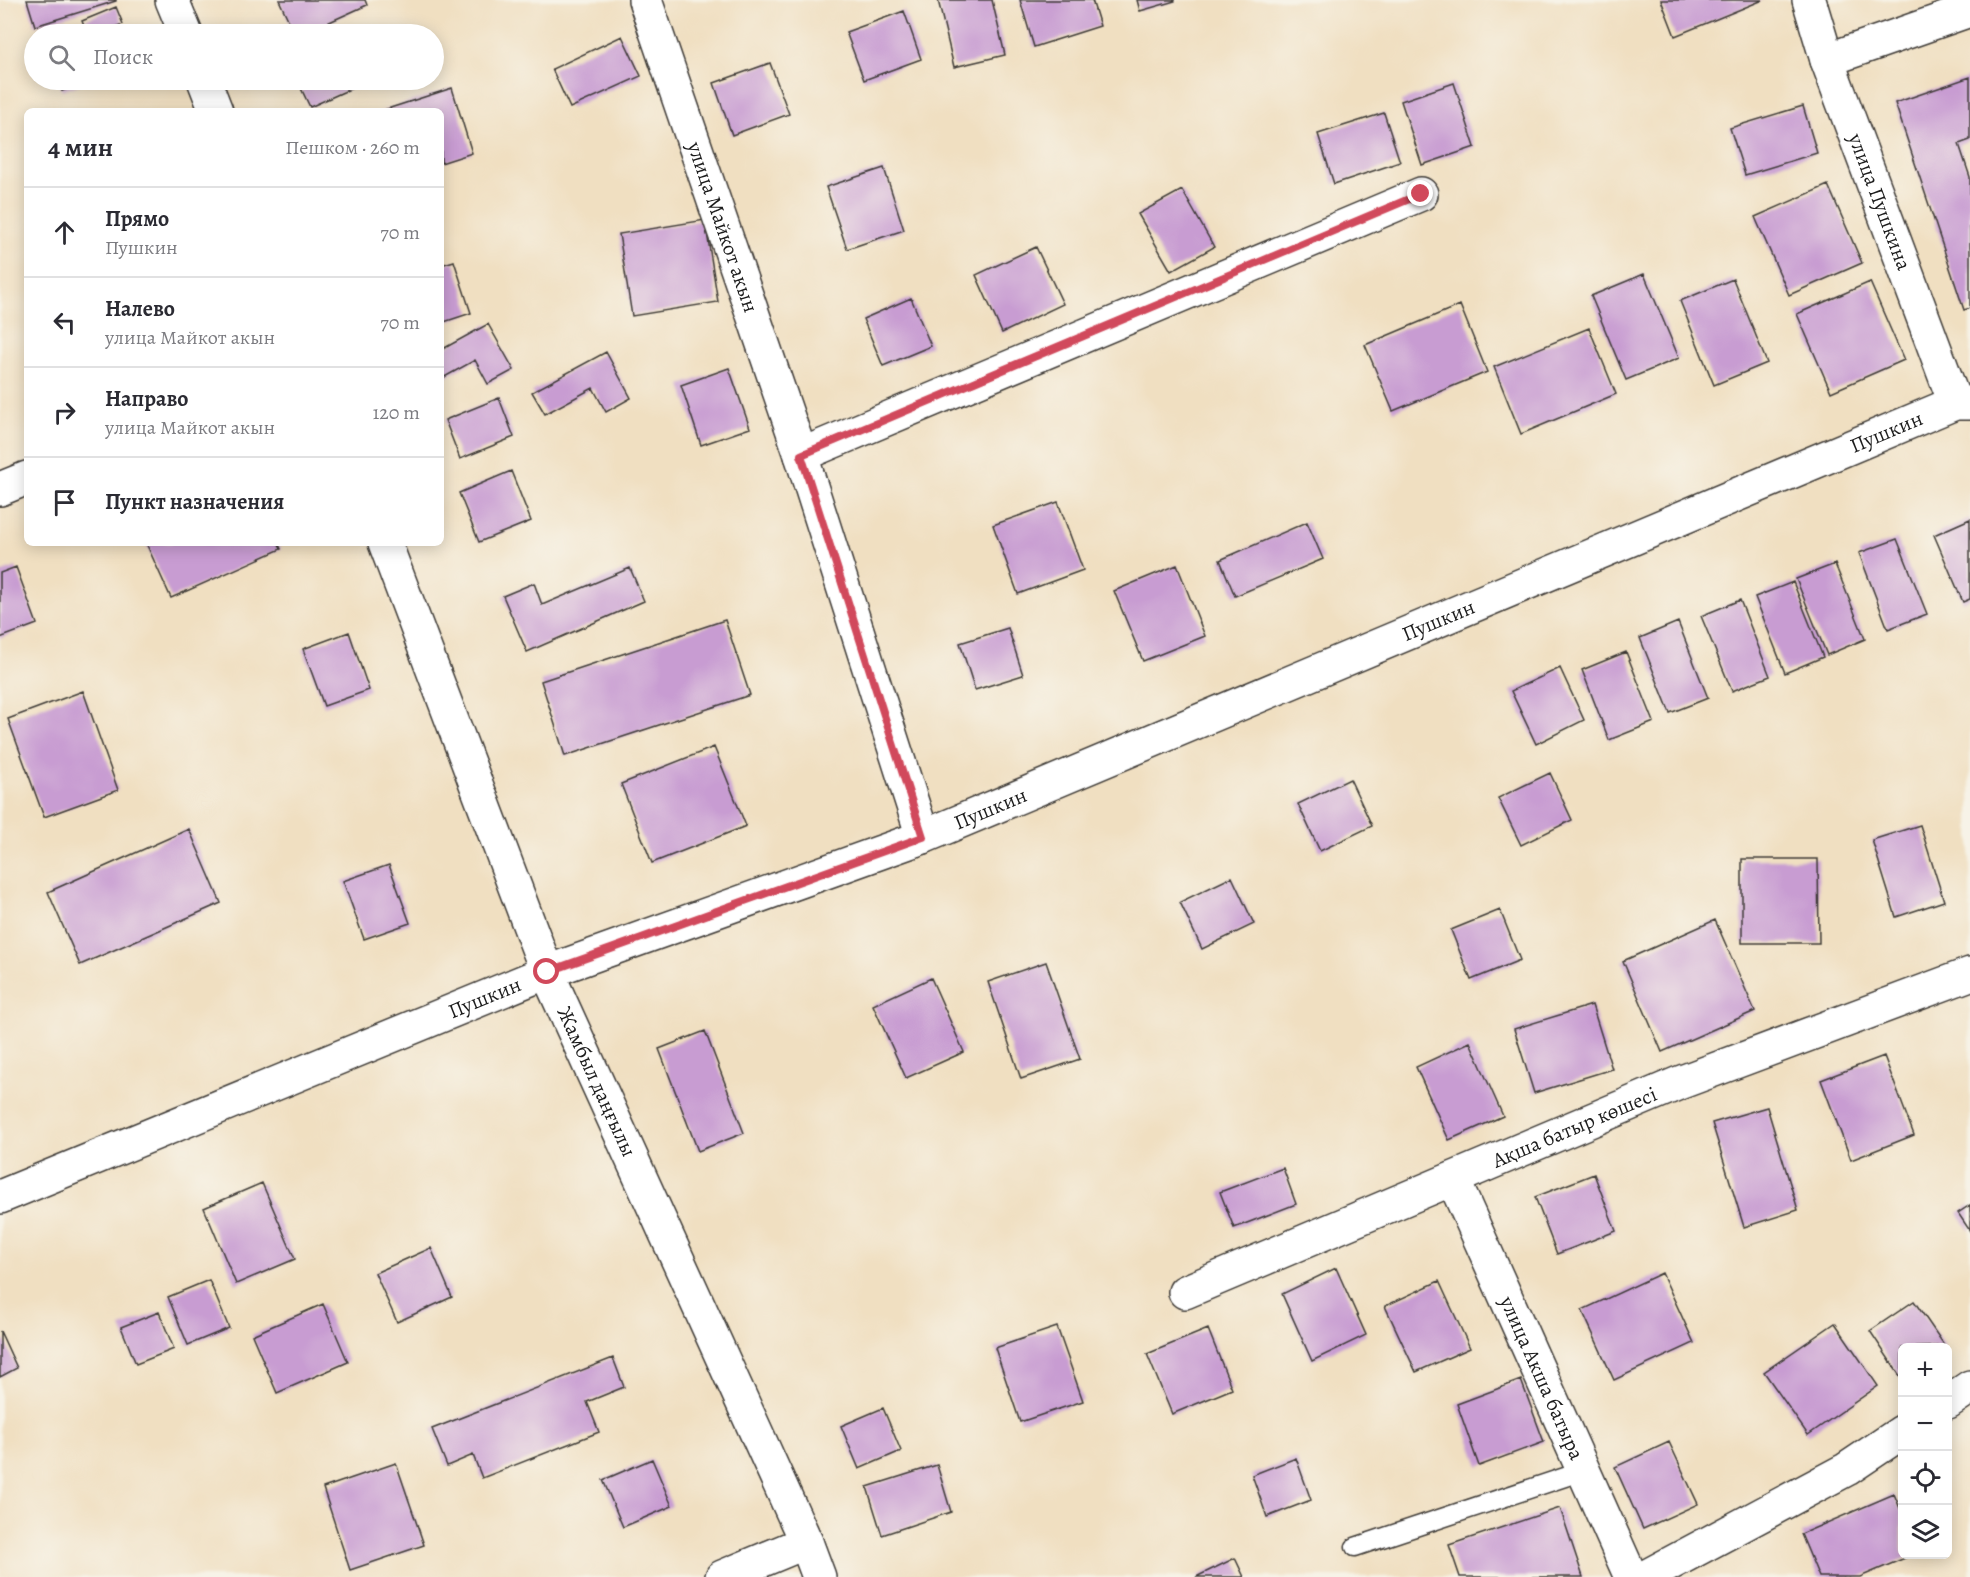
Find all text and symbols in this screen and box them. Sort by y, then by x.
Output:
search box [24,24,444,90]
icon: search [45,41,78,74]
text: Поиск [93,42,153,72]
street label: улица Пушкина [1841,129,1918,274]
text: 4 мин [48,130,113,165]
text: Пешком · 260 m [285,134,420,161]
street label: улица Майкот акын [680,137,765,316]
route end [1407,180,1433,206]
text: Прямо [105,204,169,234]
icon: ahead [48,216,81,249]
text: 70 m [380,219,420,246]
text: Пушкин [105,234,178,261]
text: Налево [105,294,175,324]
icon: left [48,306,81,339]
text: 70 m [380,309,420,336]
text: улица Майкот акын [105,324,275,351]
text: Направо [105,384,188,414]
icon: right [48,396,81,429]
text: 120 m [372,399,420,426]
street label: Пушкин [1846,404,1927,460]
text: улица Майкот акын [105,414,275,441]
icon: arrive [48,486,81,519]
text: Пункт назначения [105,487,284,517]
street label: Пушкин [1398,593,1479,648]
street label: Пушкин [950,781,1031,836]
route start [533,958,559,984]
street label: Пушкин [444,970,525,1025]
street label: Жамбыл даңғылы [551,1002,643,1161]
street label: Ақша батыр көшесі [1487,1080,1661,1175]
street label: улица Акша батыра [1493,1291,1591,1465]
map controls [1898,1343,1952,1559]
button: + [1898,1343,1952,1397]
button: − [1898,1397,1952,1451]
button: locate [1898,1451,1952,1505]
button: layers [1898,1505,1952,1559]

